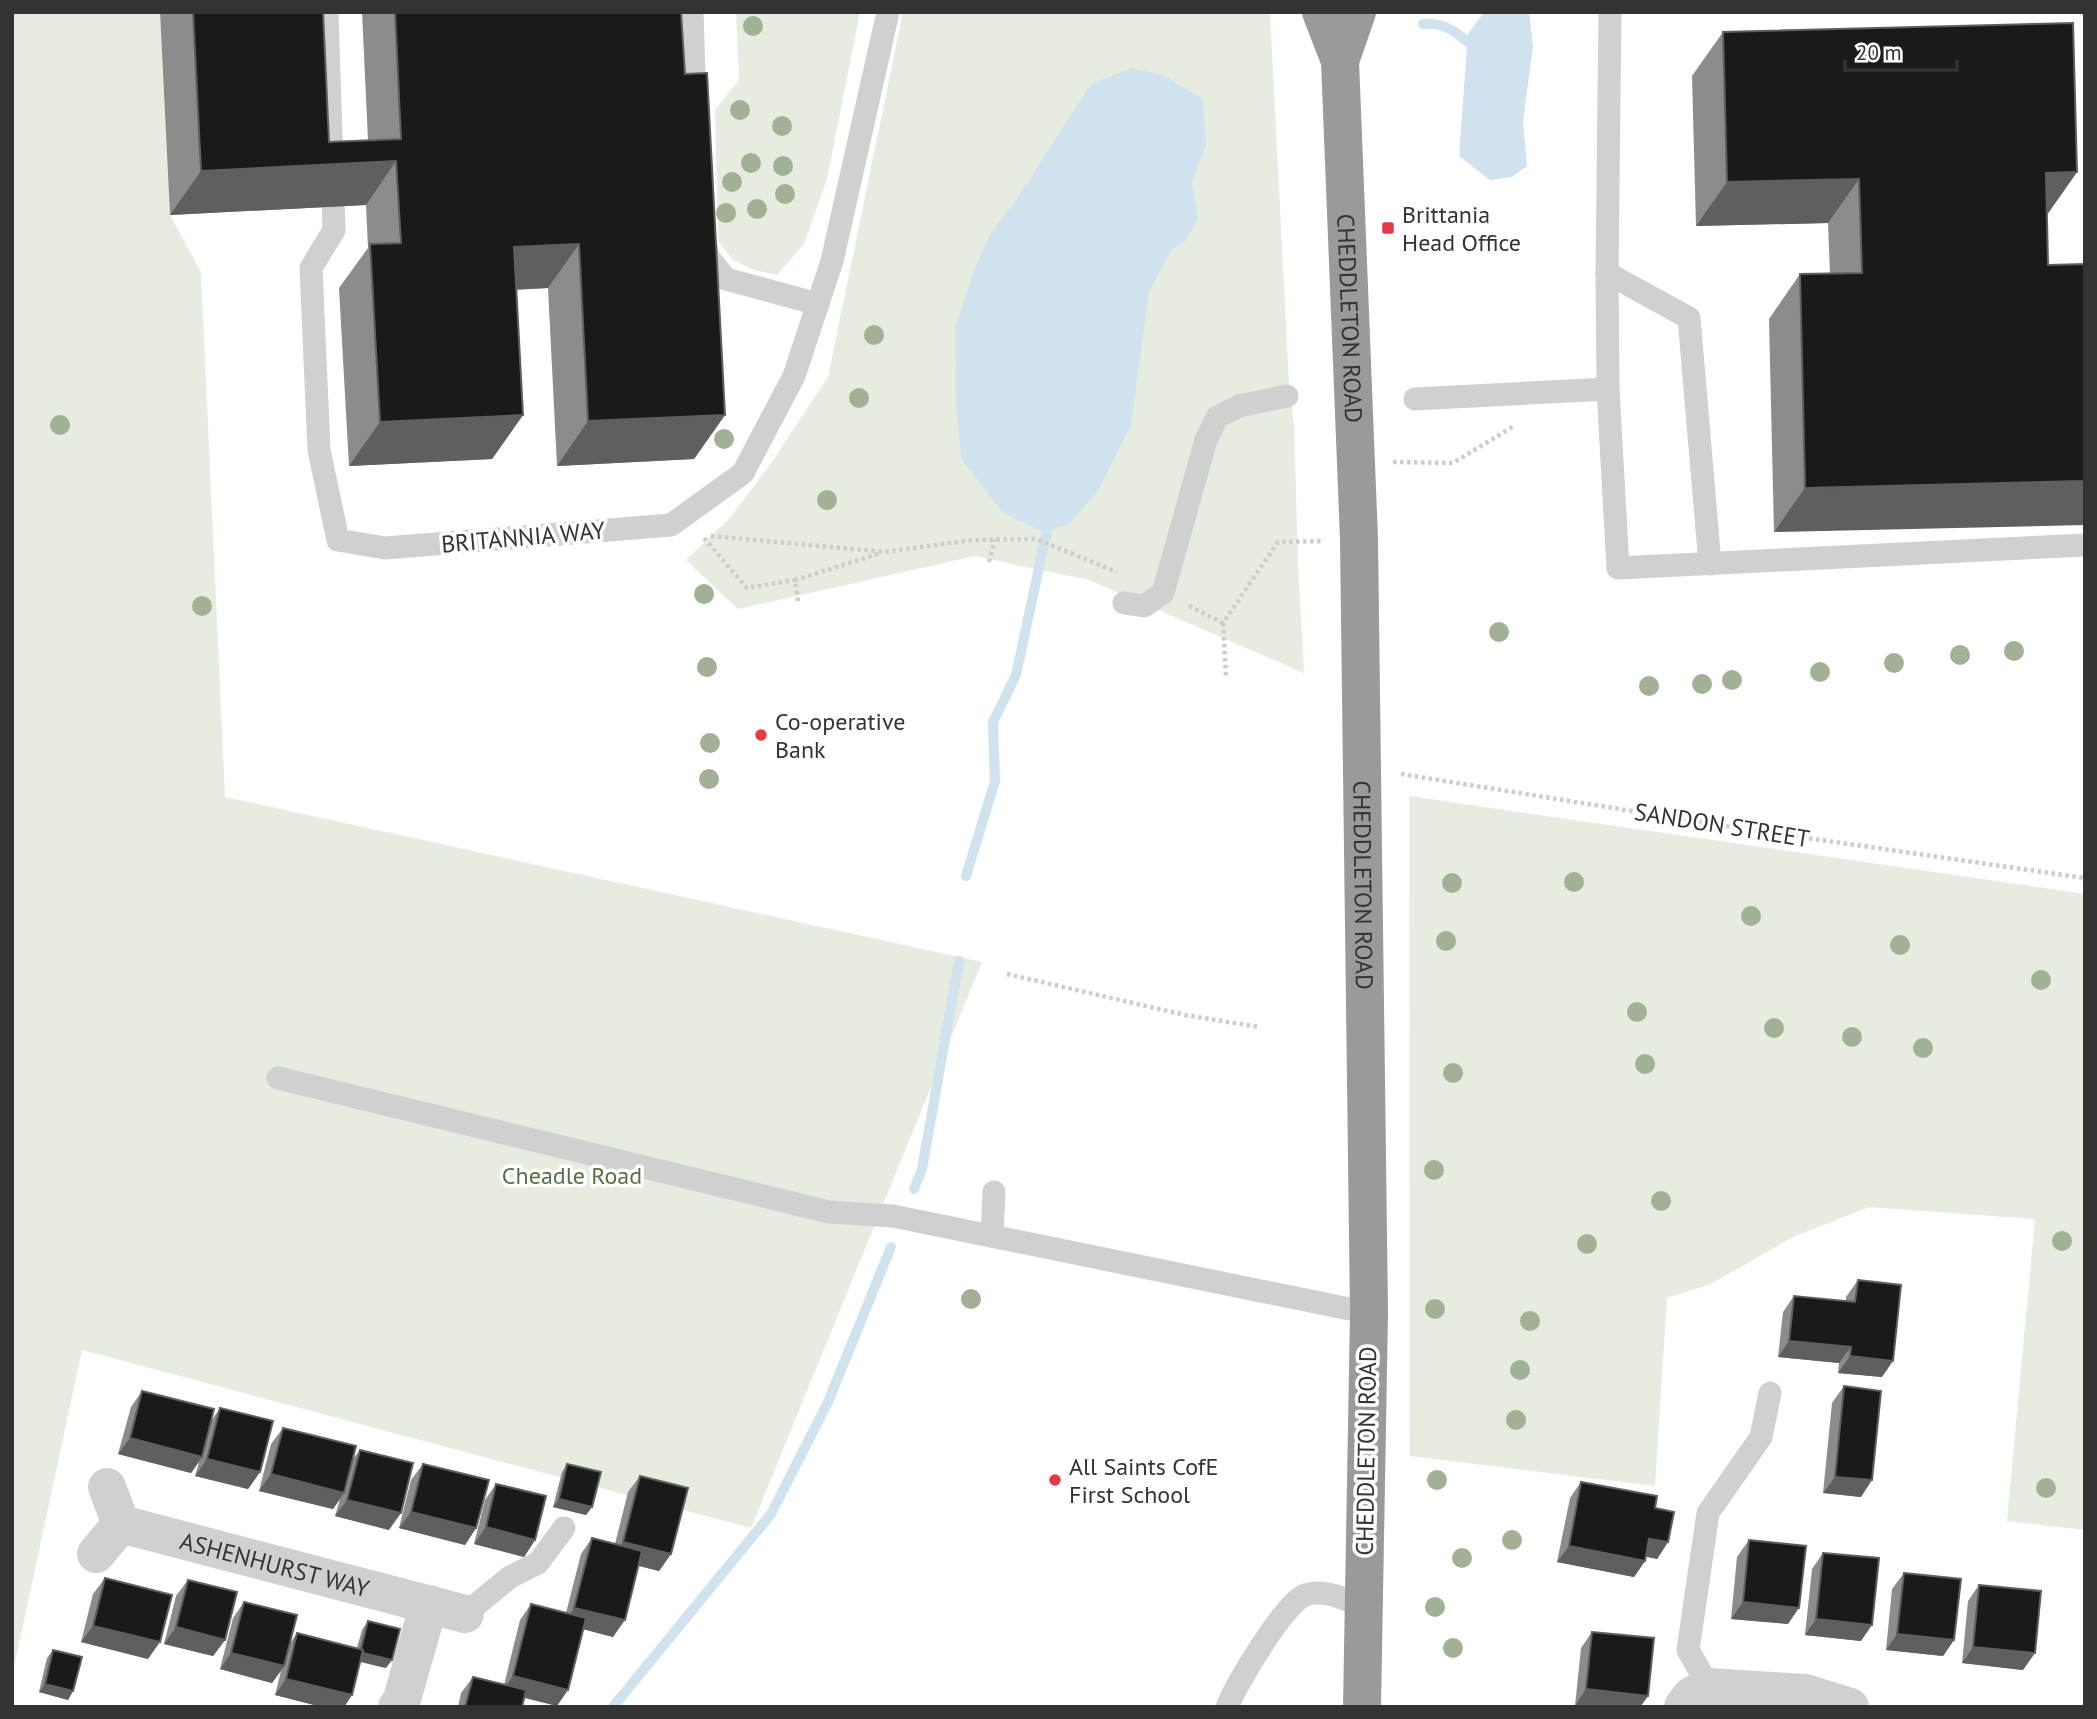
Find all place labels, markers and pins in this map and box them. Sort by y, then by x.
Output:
place label: Brittania Head Office [1402,199,1521,258]
marker: Brittania Head Office [1380,220,1396,236]
place label: Co-operative Bank [775,706,906,765]
marker: Co-operative Bank [753,727,769,743]
place label: All Saints CofE First School [1069,1451,1218,1510]
marker: All Saints CofE First School [1047,1472,1063,1488]

